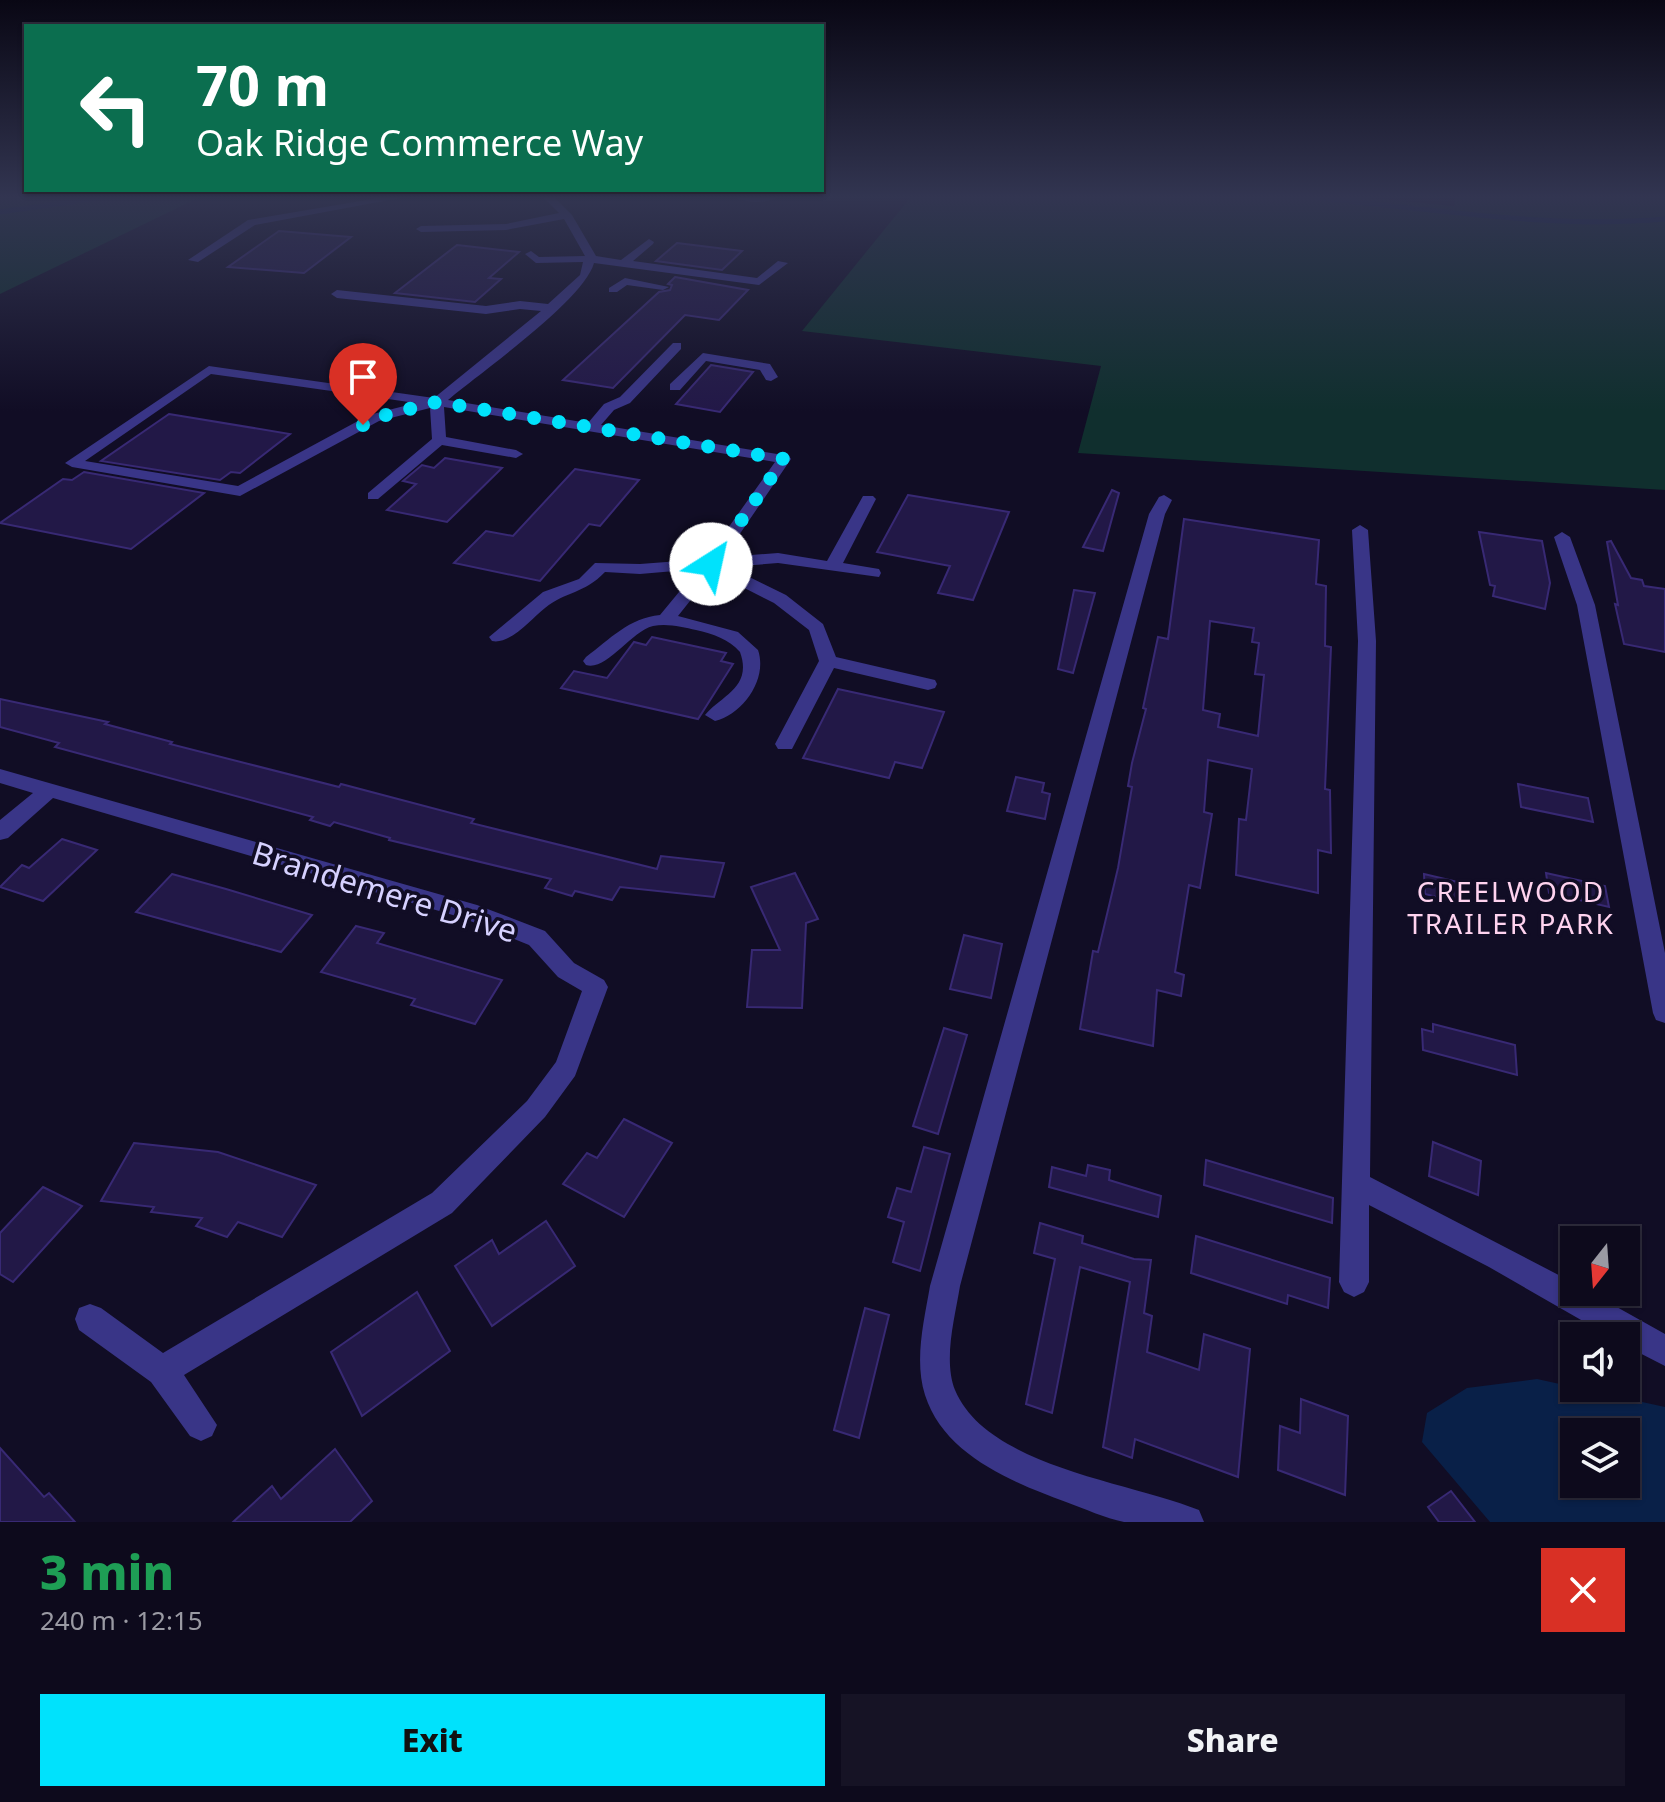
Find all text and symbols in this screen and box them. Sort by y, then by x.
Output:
text: 70 m [196,46,329,122]
icon: left [64,56,168,160]
text: Oak Ridge Commerce Way [196,118,643,167]
pin [329,343,397,425]
icon: arrive [341,355,385,399]
position arrow [669,522,753,606]
street label: Brandemere Drive [247,830,523,952]
district label: CREELWOOD TRAILER PARK [1407,872,1615,942]
north arrow [1560,1226,1640,1306]
map controls [1560,1226,1640,1498]
button: sound [1560,1322,1640,1402]
button: layers [1560,1418,1640,1498]
text: 3 min [40,1539,174,1604]
button: close [1541,1548,1625,1632]
text: 240 m · 12:15 [40,1602,203,1638]
button: Exit [40,1694,825,1786]
button: Share [841,1694,1625,1786]

